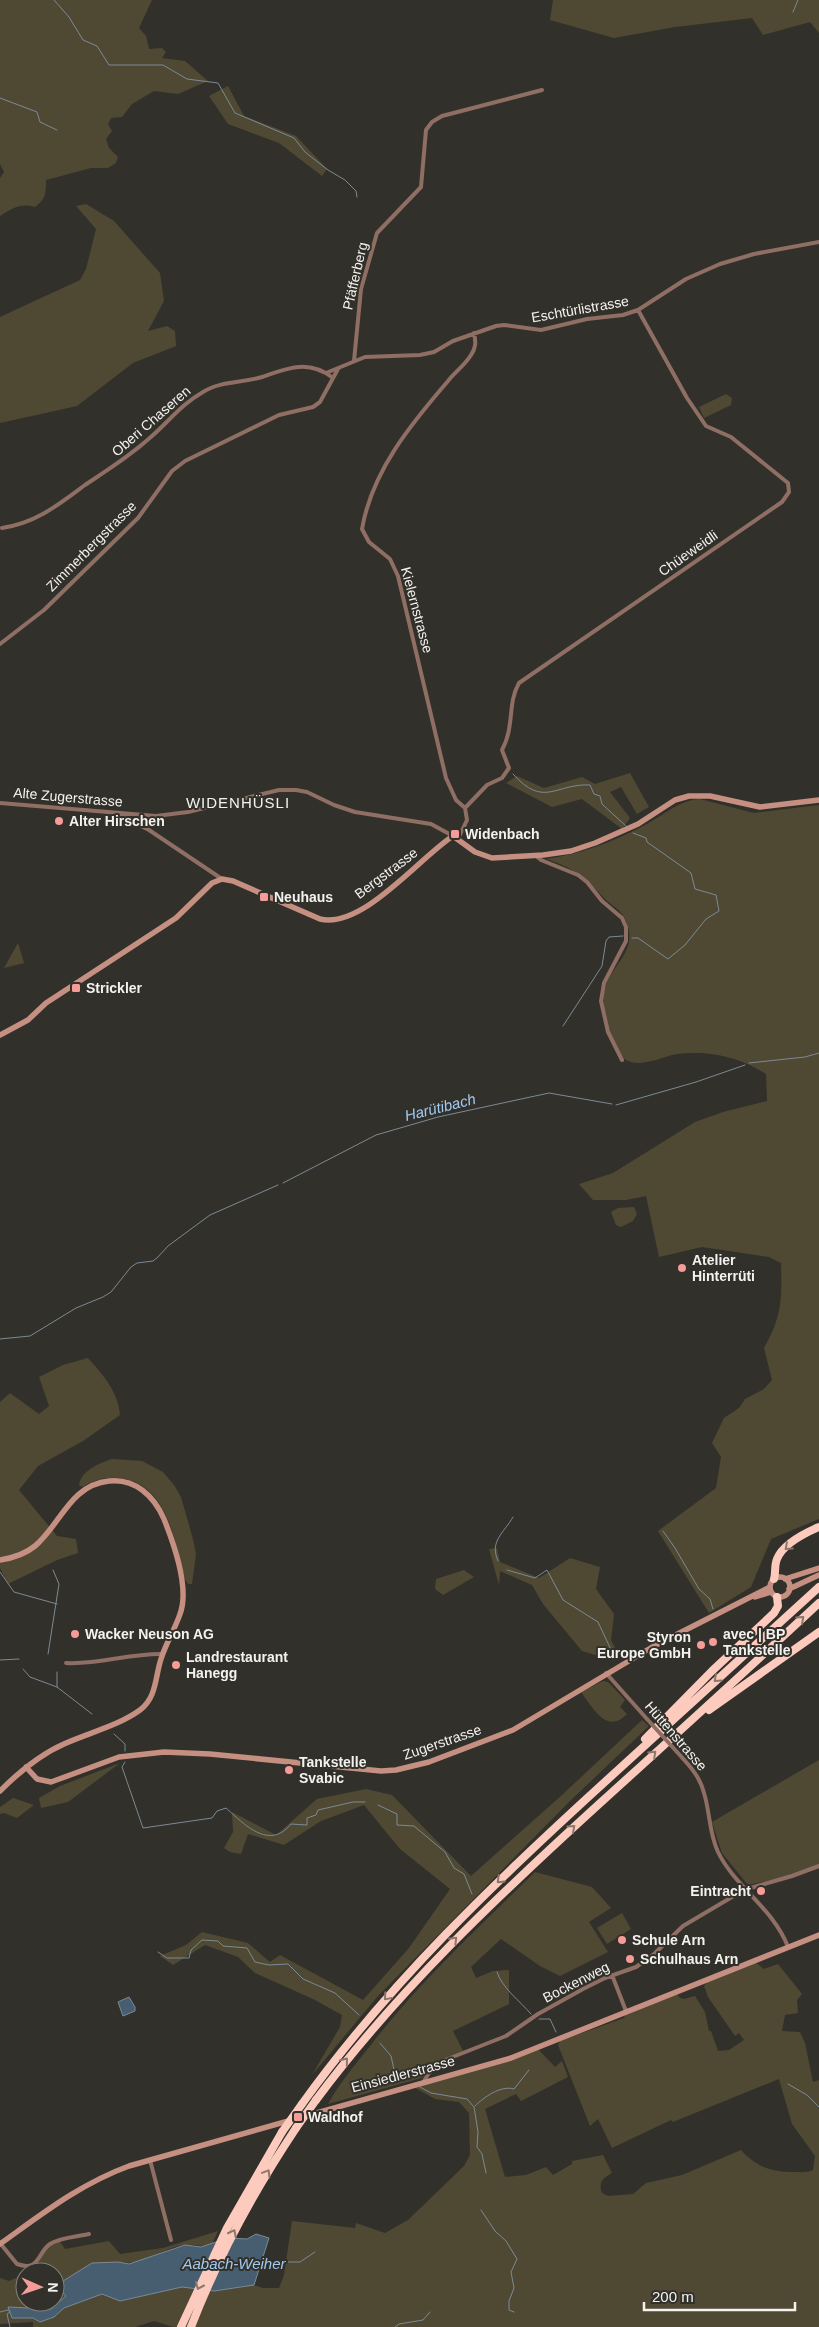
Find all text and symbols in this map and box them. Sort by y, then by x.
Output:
street label: Pfäfferberg [339,241,371,311]
street label: Eschtürlistrasse [530,293,630,325]
street label: Oberi Chaseren [108,383,194,459]
street label: Zimmerbergstrasse [43,498,139,594]
street label: Chüeweidli [655,527,721,579]
street label: Kielernstrasse [398,565,436,655]
street label: Alte Zugerstrasse [13,784,124,810]
district label: WIDENHÜSLI [186,794,290,811]
place label: Alter Hirschen [69,813,165,829]
marker: Alter Hirschen [53,815,65,827]
place label: Widenbach [465,826,540,842]
marker: Widenbach [449,828,461,840]
street label: Bergstrasse [351,844,421,902]
place label: Neuhaus [274,889,333,905]
marker: Neuhaus [258,891,270,903]
place label: Strickler [86,980,143,996]
marker: Strickler [70,982,82,994]
water label: Harütibach [403,1090,477,1124]
place label: Atelier Hinterrüti [692,1252,755,1284]
marker: Atelier Hinterrüti [676,1262,688,1274]
one-way arrow [784,1541,793,1550]
one-way arrow [796,1616,805,1625]
place label: Wacker Neuson AG [85,1626,214,1642]
place label: avec | BP Tankstelle [723,1626,791,1658]
marker: Wacker Neuson AG [69,1628,81,1640]
place label: Styron Europe GmbH [597,1629,691,1661]
marker: avec | BP Tankstelle [707,1636,719,1648]
marker: Styron Europe GmbH [695,1639,707,1651]
place label: Landrestaurant Hanegg [186,1649,288,1681]
marker: Landrestaurant Hanegg [170,1659,182,1671]
one-way arrow [714,1674,723,1683]
street label: Hüttenstrasse [642,1698,711,1774]
street label: Zugerstrasse [401,1721,483,1763]
one-way arrow [648,1751,657,1760]
place label: Tankstelle Svabic [299,1754,367,1786]
marker: Tankstelle Svabic [283,1764,295,1776]
one-way arrow [566,1825,575,1834]
one-way arrow [496,1874,505,1883]
place label: Eintracht [690,1883,751,1899]
marker: Eintracht [755,1885,767,1897]
place label: Schule Arn [632,1932,705,1948]
marker: Schule Arn [616,1934,628,1946]
one-way arrow [448,1937,457,1946]
place label: Schulhaus Arn [640,1951,738,1967]
marker: Schulhaus Arn [624,1953,636,1965]
street label: Bockenweg [540,1958,612,2006]
one-way arrow [384,1991,393,2000]
street label: Einsiedlerstrasse [349,2052,457,2096]
one-way arrow [340,2058,348,2067]
place label: Waldhof [308,2109,363,2125]
marker: Waldhof [292,2111,304,2123]
one-way arrow [261,2170,270,2179]
one-way arrow [227,2229,237,2238]
water label: Aabach-Weiher [181,2255,287,2272]
north arrow [15,2262,65,2312]
scale bar [644,2280,795,2312]
one-way arrow [194,2281,205,2290]
text: N [45,2282,61,2293]
text: 200 m [652,2288,694,2305]

